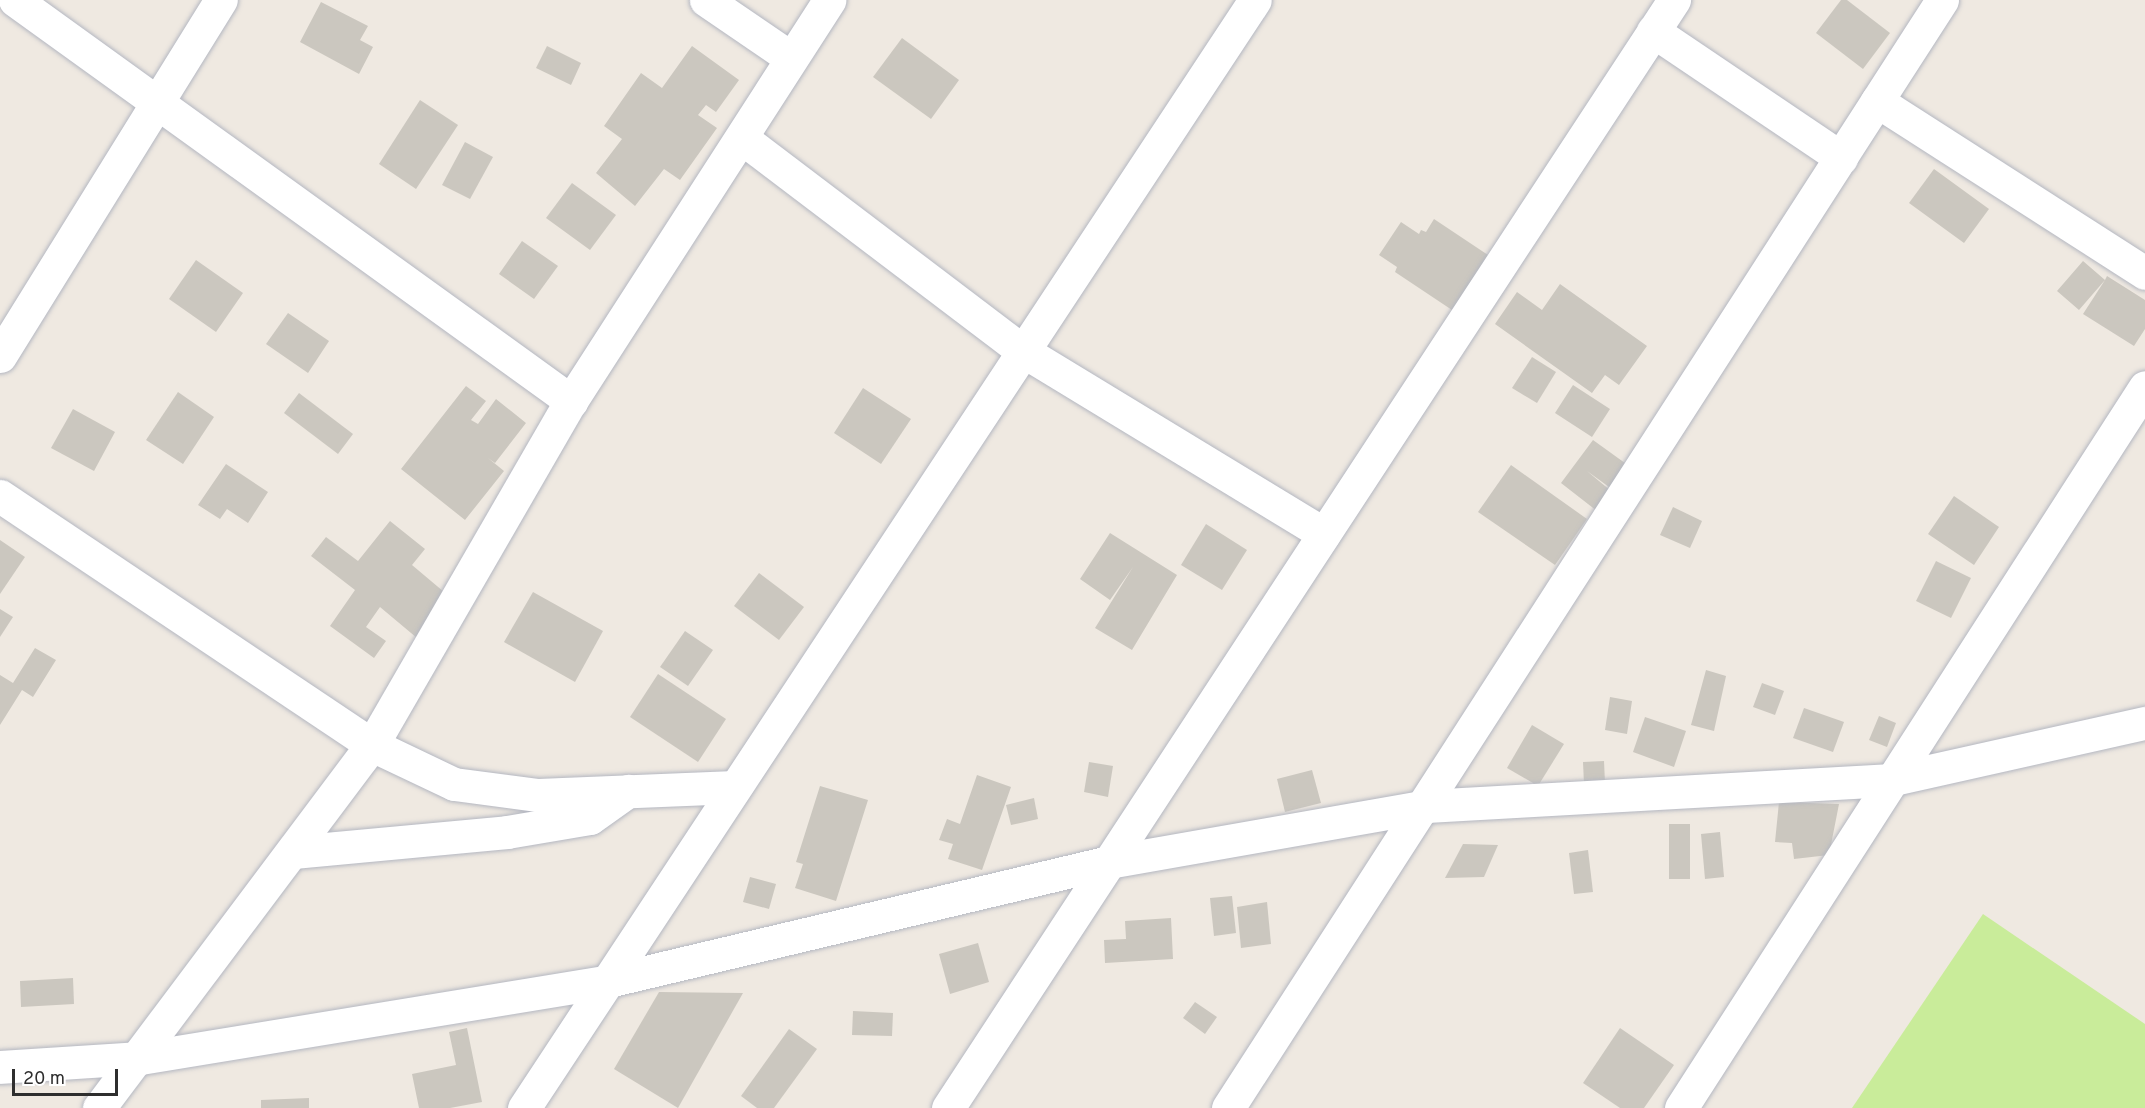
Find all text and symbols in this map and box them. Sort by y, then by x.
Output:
scale bar [15,1057,122,1095]
text: 20 m [23,1068,65,1091]

